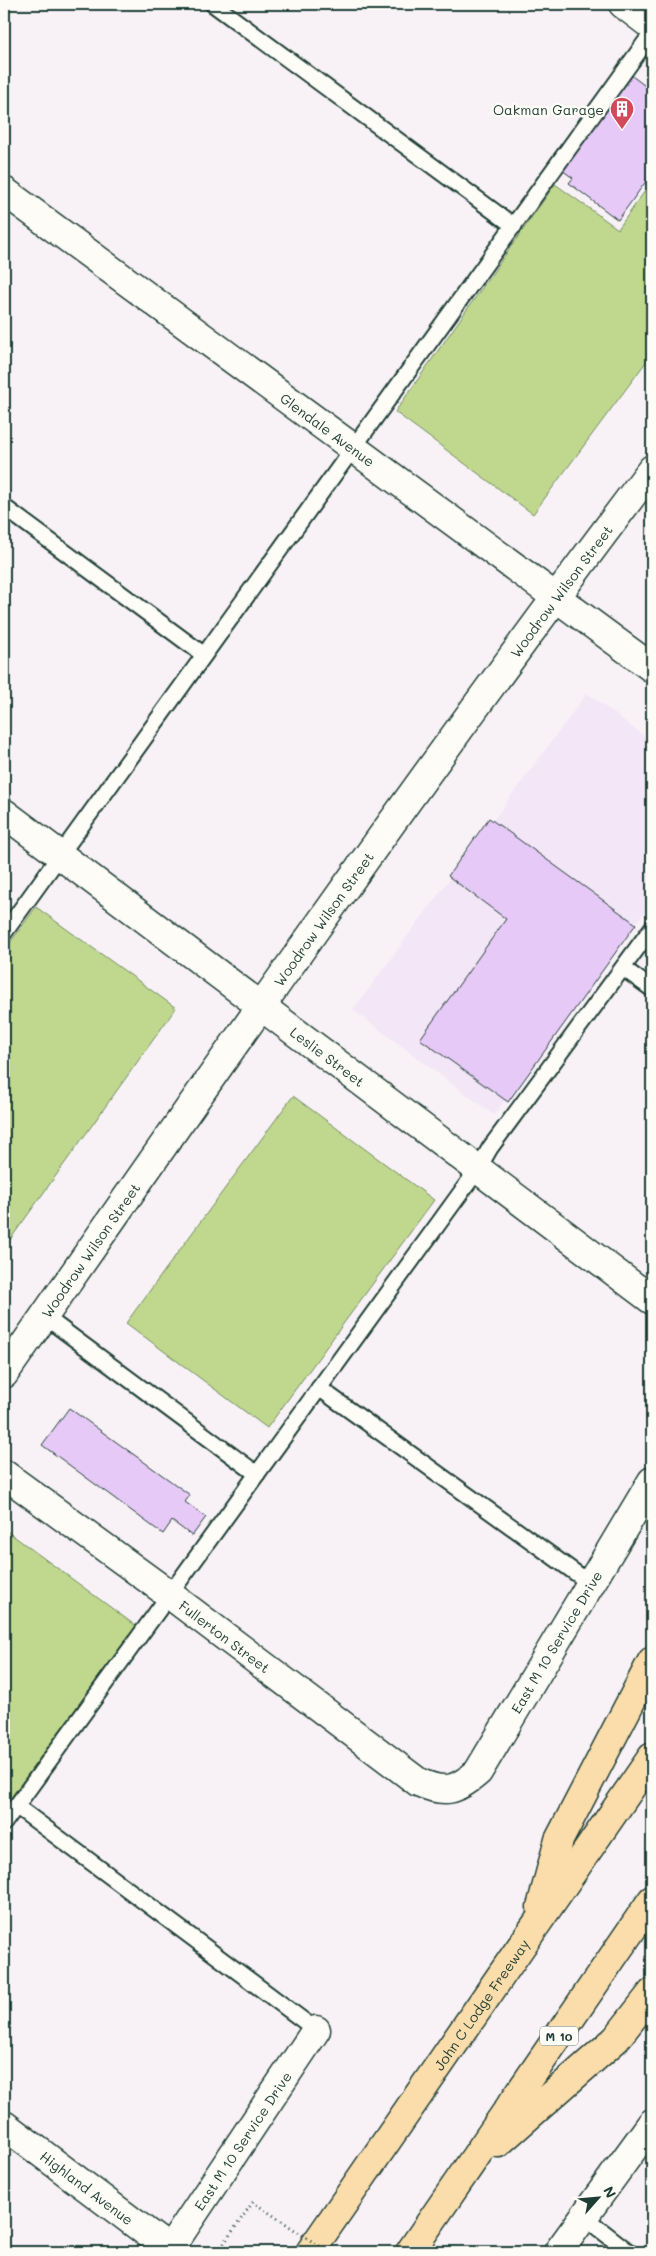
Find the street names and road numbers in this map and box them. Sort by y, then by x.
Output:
street label: Glendale Avenue [277,388,379,470]
street label: Woodrow Wilson Street [505,521,616,661]
street label: Woodrow Wilson Street [269,848,377,990]
street label: Leslie Street [287,1022,369,1090]
street label: Woodrow Wilson Street [37,1179,144,1321]
street label: East M 10 Service Drive [506,1567,606,1716]
street label: Fullerton Street [175,1596,274,1677]
street label: John C Lodge Freeway [429,1935,533,2074]
road number: M 10 [540,2026,578,2045]
street label: East M 10 Service Drive [189,2067,295,2214]
street label: Highland Avenue [37,2146,138,2229]

